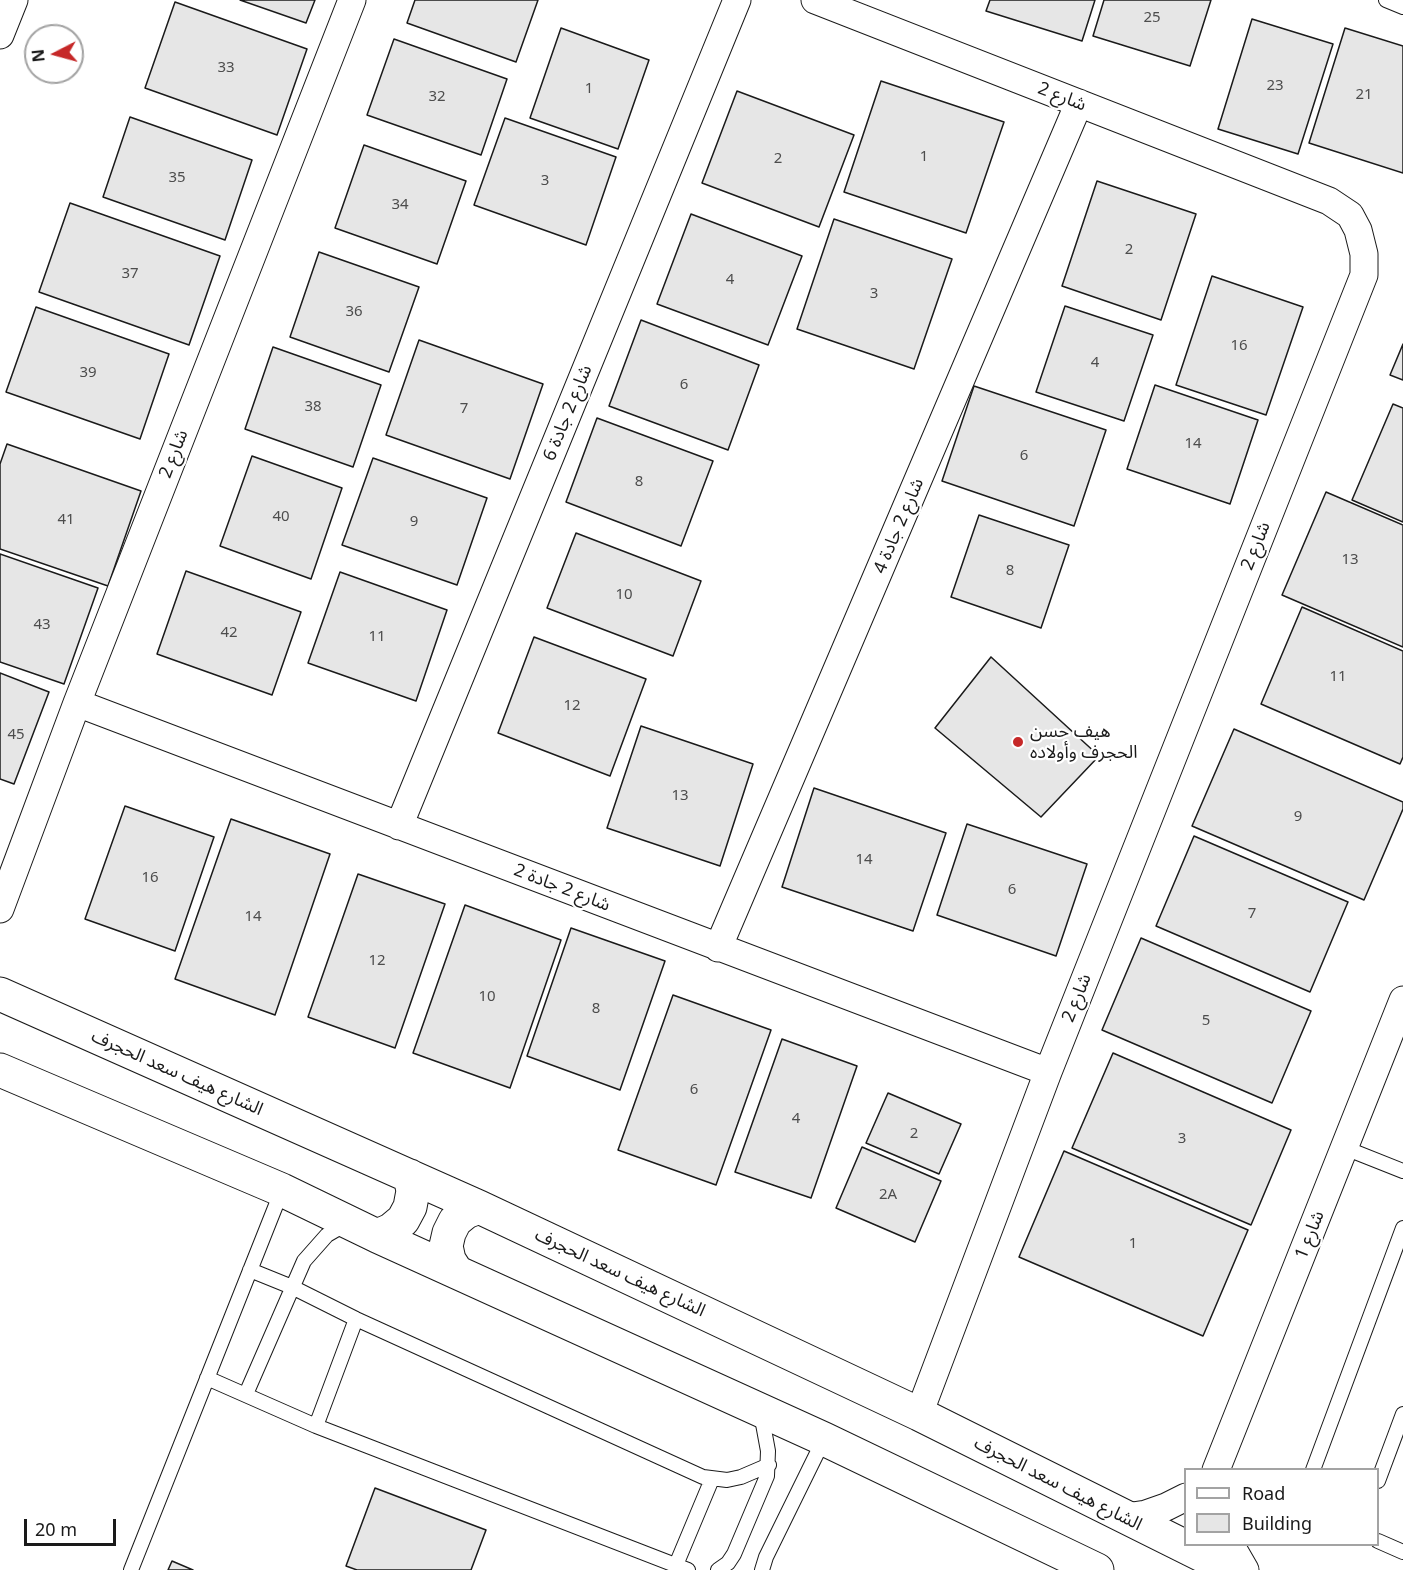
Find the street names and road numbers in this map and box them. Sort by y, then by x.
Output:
street label: شارع 2 [1035,78,1089,116]
street label: شارع 2 جادة 6 [539,362,597,464]
street label: شارع 2 [155,427,193,481]
street label: شارع 2 جادة 4 [869,475,929,577]
street label: شارع 2 [1237,519,1275,573]
street label: شارع 2 جادة 2 [511,860,613,916]
street label: شارع 2 [1058,971,1096,1025]
street label: الشارع هيف سعد الحجرف [88,1025,266,1121]
street label: شارع 1 [1291,1208,1329,1262]
street label: الشارع هيف سعد الحجرف [531,1224,709,1322]
street label: الشارع هيف سعد الحجرف [971,1432,1145,1536]

